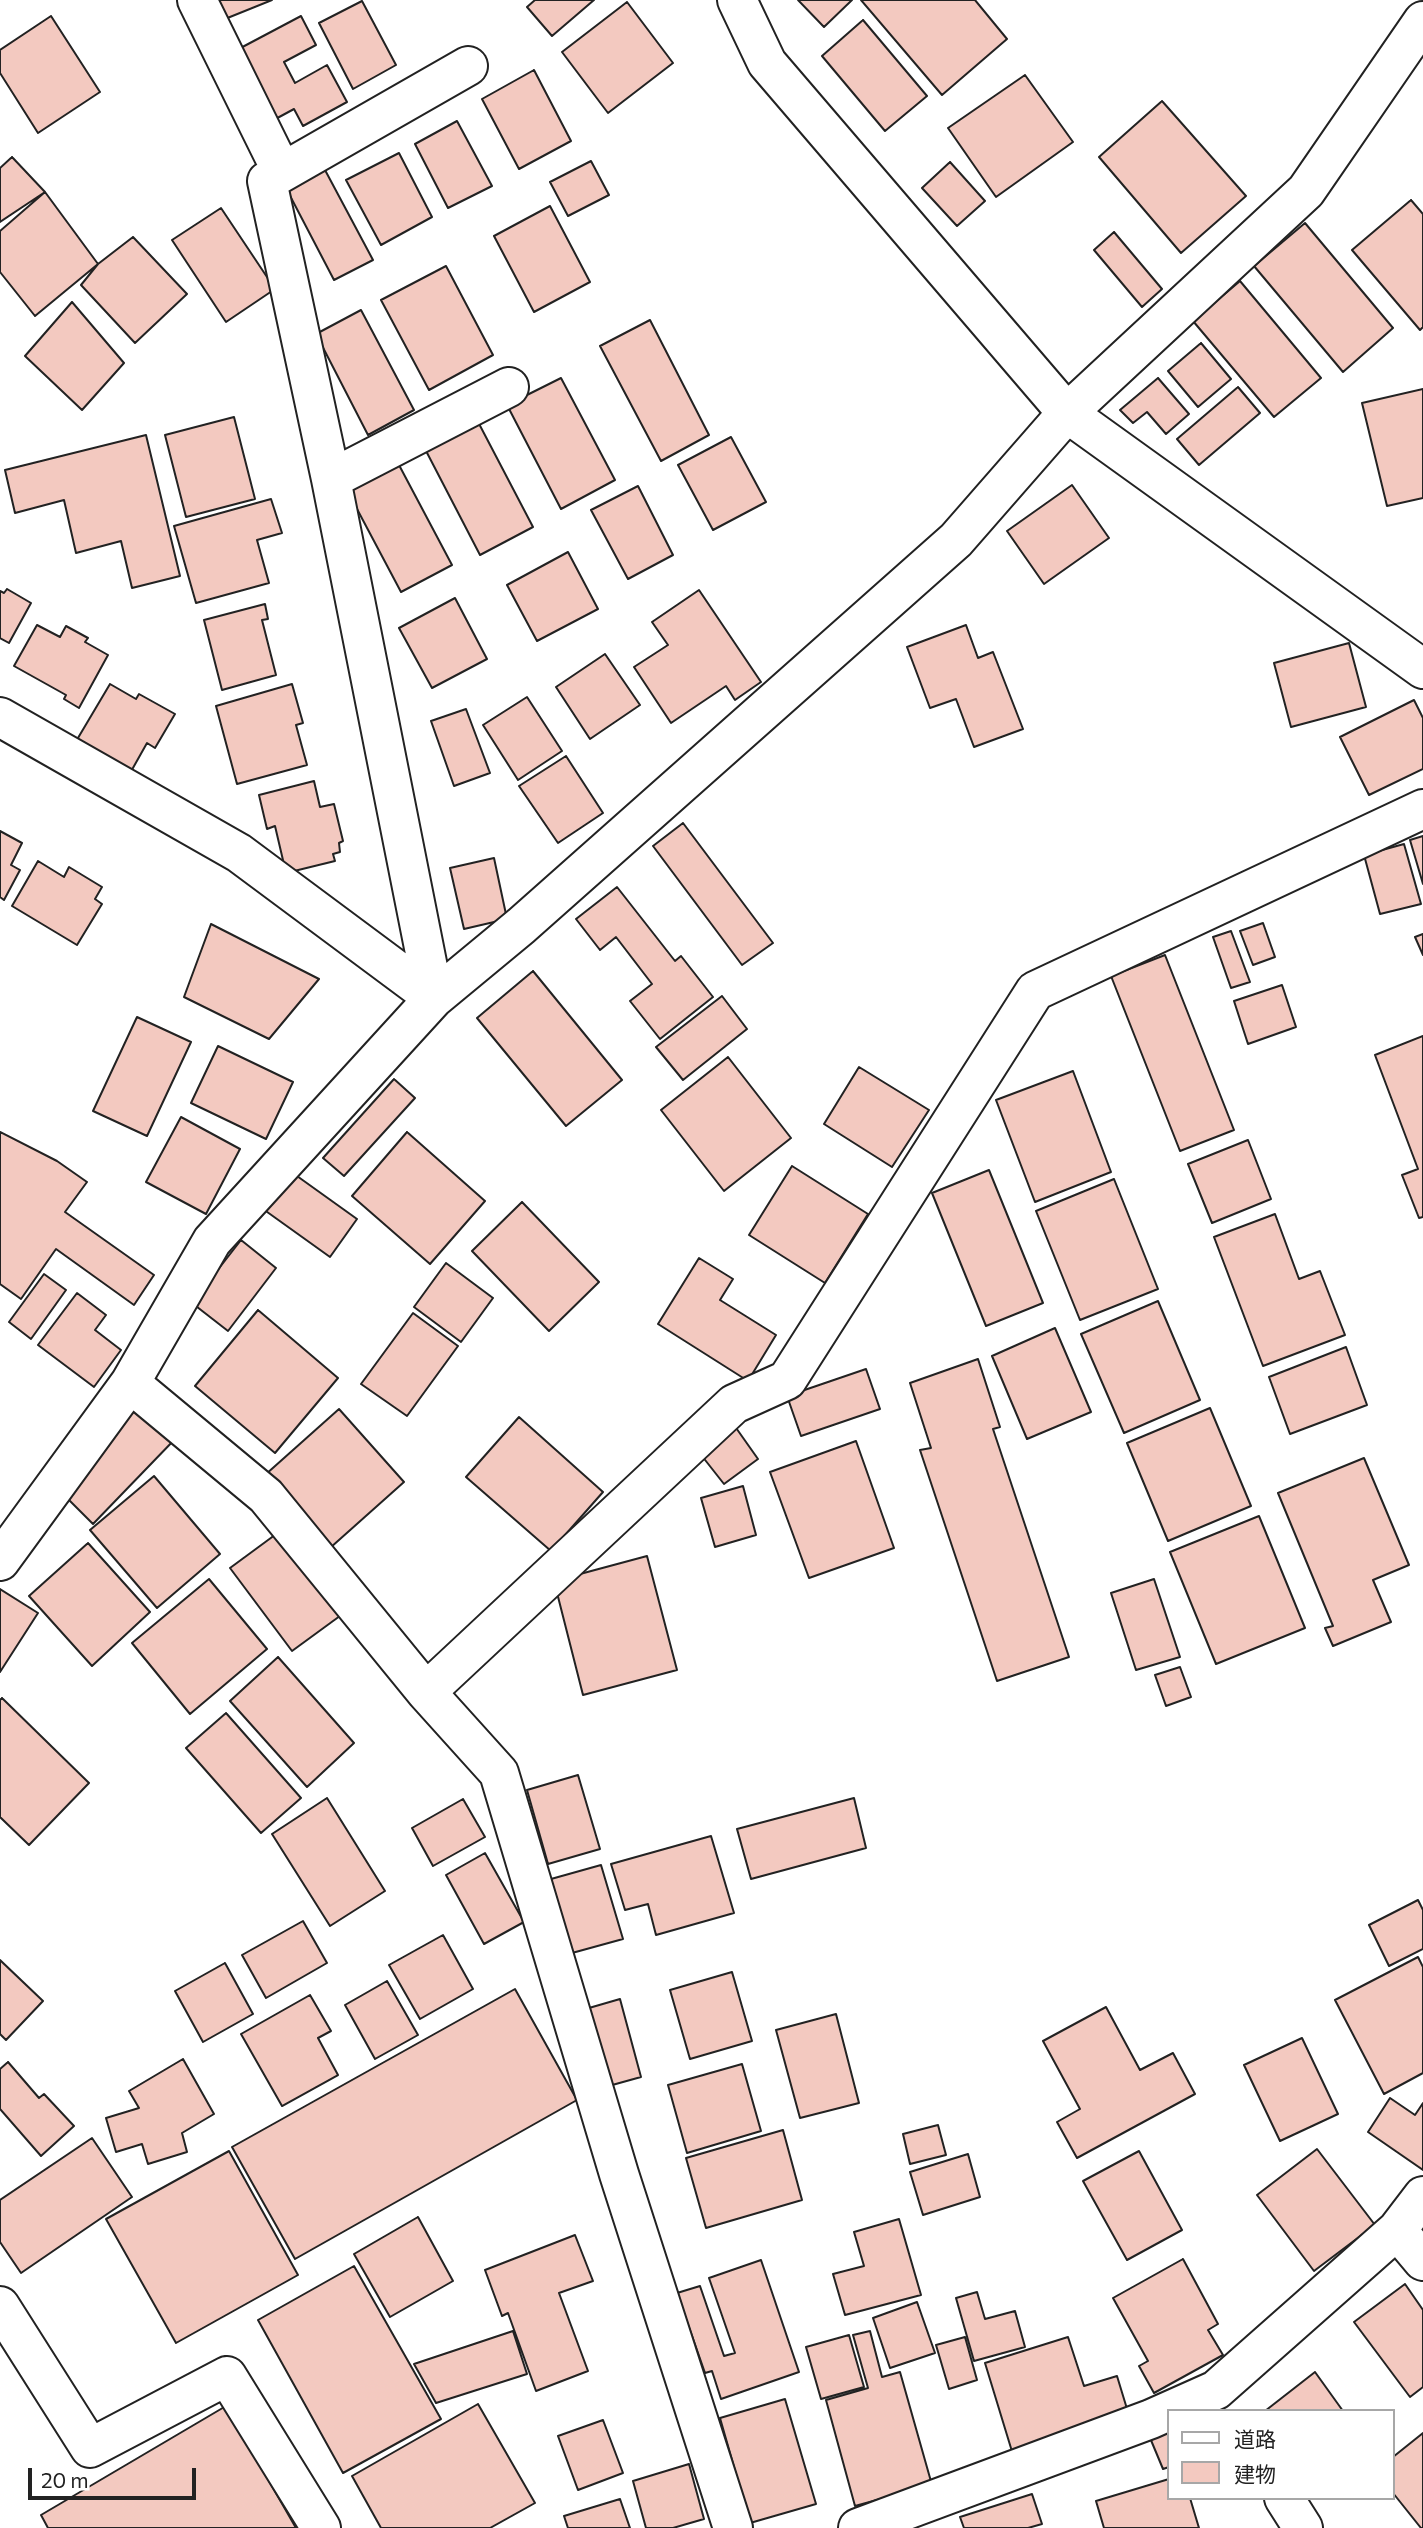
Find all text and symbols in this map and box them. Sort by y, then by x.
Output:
legend [1168,2409,1395,2500]
text: 道路 [1234,2426,1276,2451]
scale bar [32,2454,200,2498]
text: 建物 [1234,2461,1276,2486]
text: 20 m [41,2467,89,2492]

